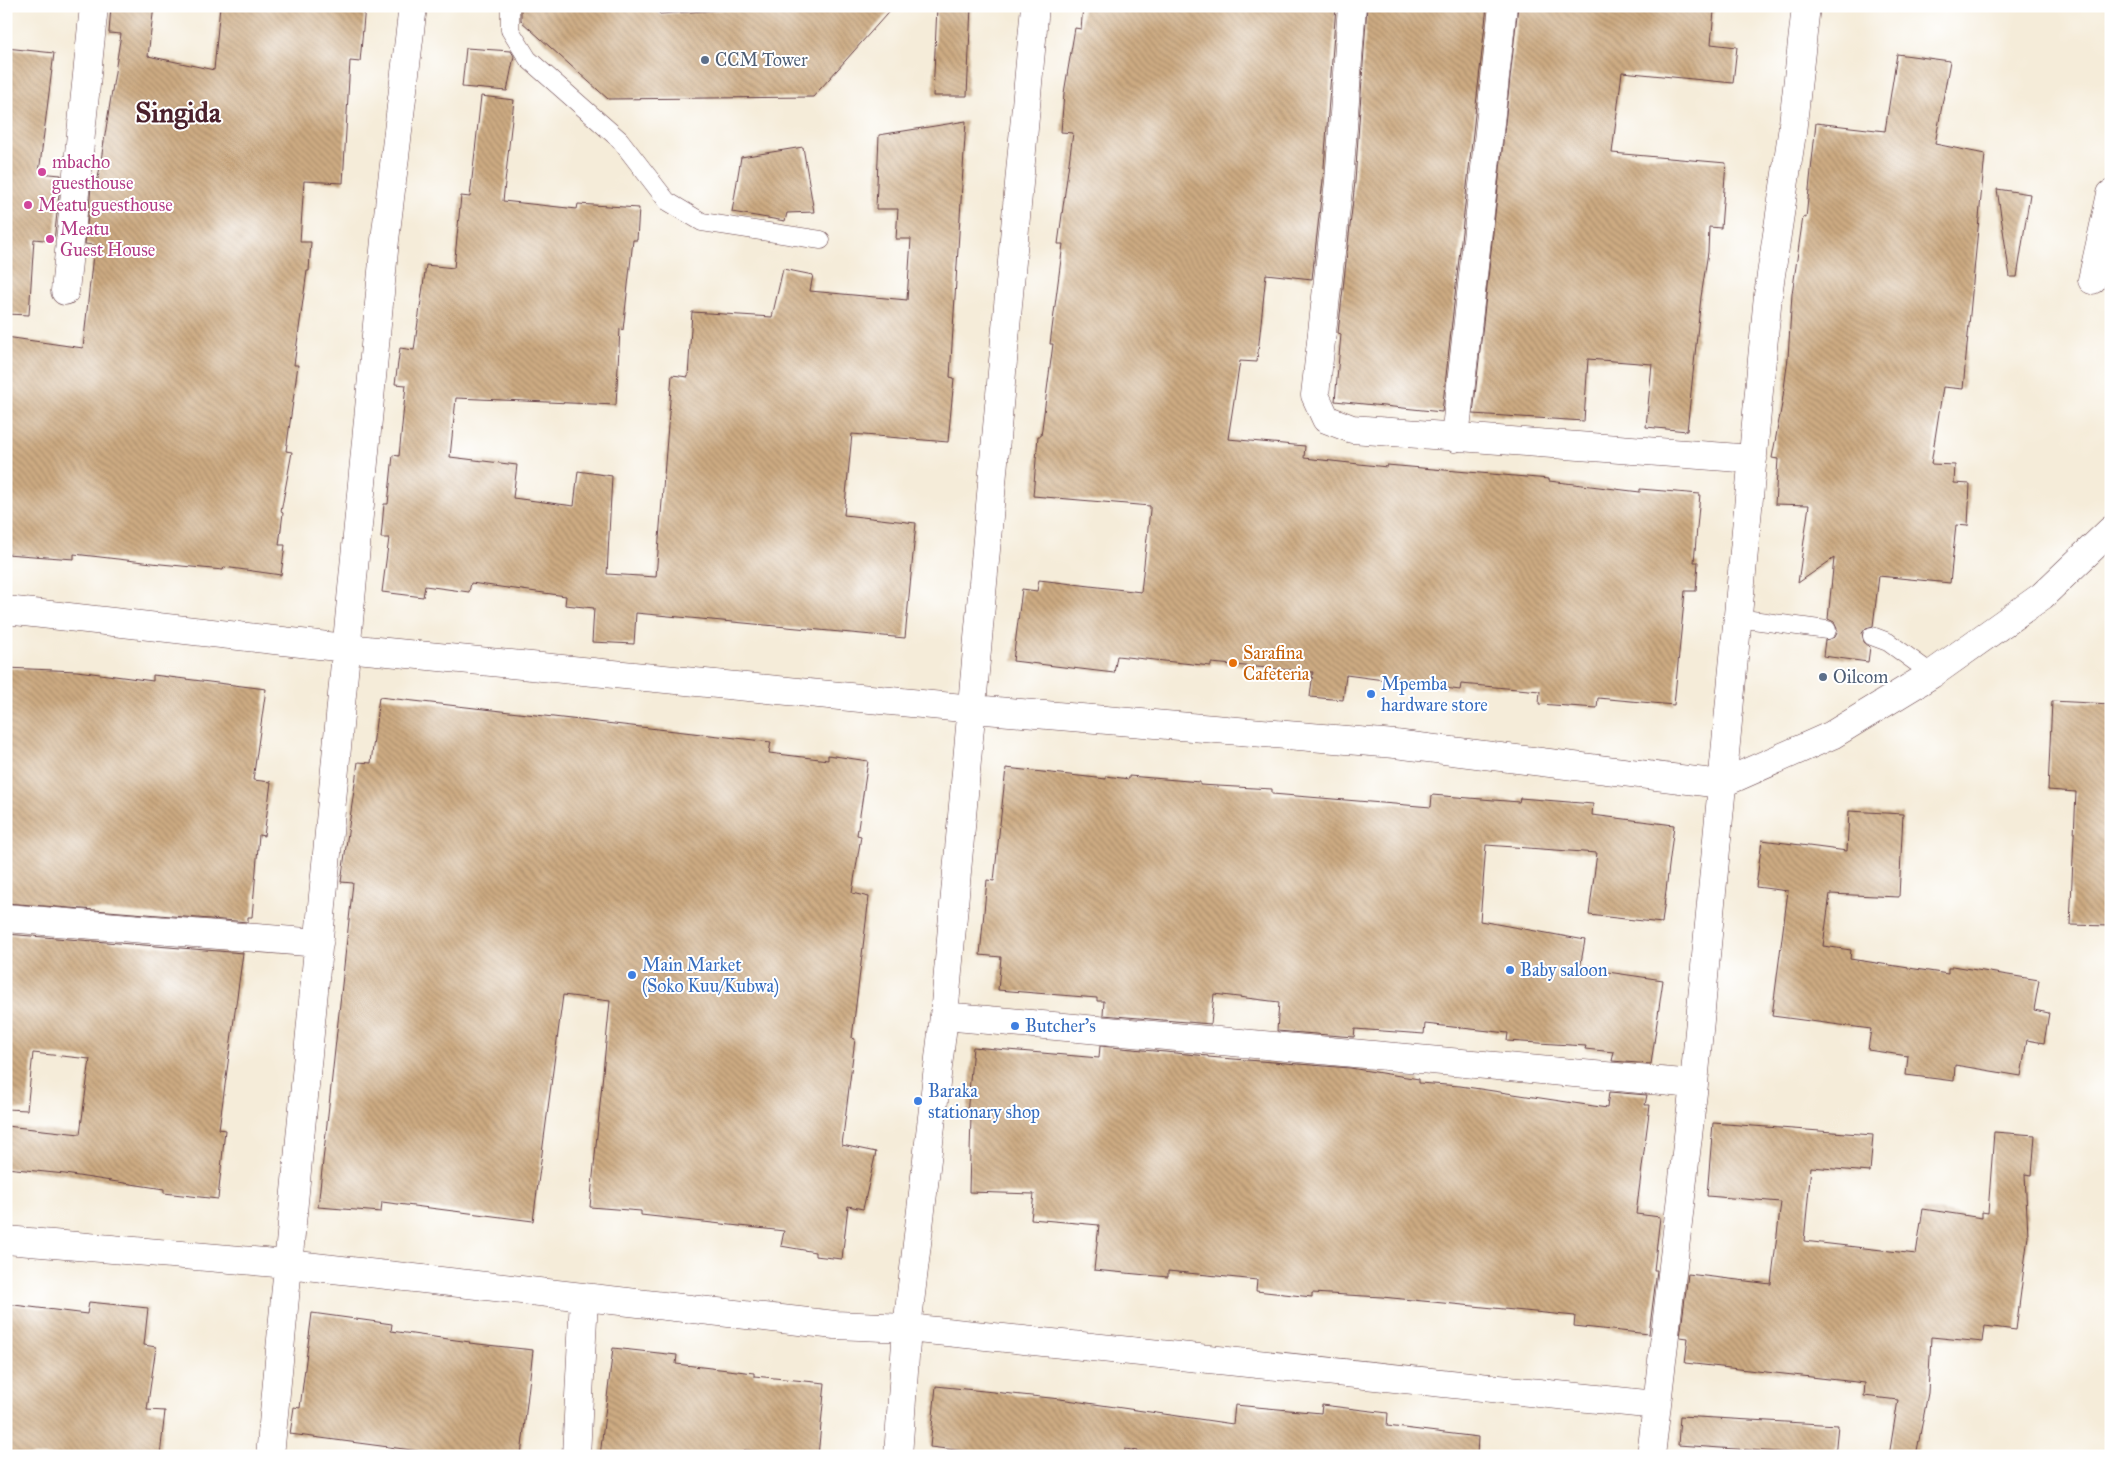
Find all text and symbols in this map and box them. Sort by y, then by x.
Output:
place label: CCM Tower [715,49,808,71]
marker: CCM Tower [699,54,711,66]
district label: Singida [135,95,222,130]
place label: mbacho guesthouse [52,151,133,195]
marker: mbacho guesthouse [36,166,48,178]
place label: Meatu guesthouse [38,194,173,217]
marker: Meatu guesthouse [22,199,34,211]
place label: Meatu Guest House [60,218,155,261]
marker: Meatu Guest House [44,233,56,245]
place label: Sarafina Cafeteria [1243,642,1310,685]
marker: Sarafina Cafeteria [1227,657,1239,669]
place label: Oilcom [1833,666,1888,688]
marker: Oilcom [1817,671,1829,683]
place label: Mpemba hardware store [1381,673,1488,716]
marker: Mpemba hardware store [1365,688,1377,700]
place label: Main Market (Soko Kuu/Kubwa) [642,954,779,998]
place label: Baby saloon [1520,959,1608,981]
marker: Baby saloon [1504,964,1516,976]
marker: Main Market (Soko Kuu/Kubwa) [626,969,638,981]
place label: Butcher's [1025,1015,1096,1037]
marker: Butcher's [1009,1020,1021,1032]
place label: Baraka stationary shop [928,1080,1040,1123]
marker: Baraka stationary shop [912,1095,924,1107]

